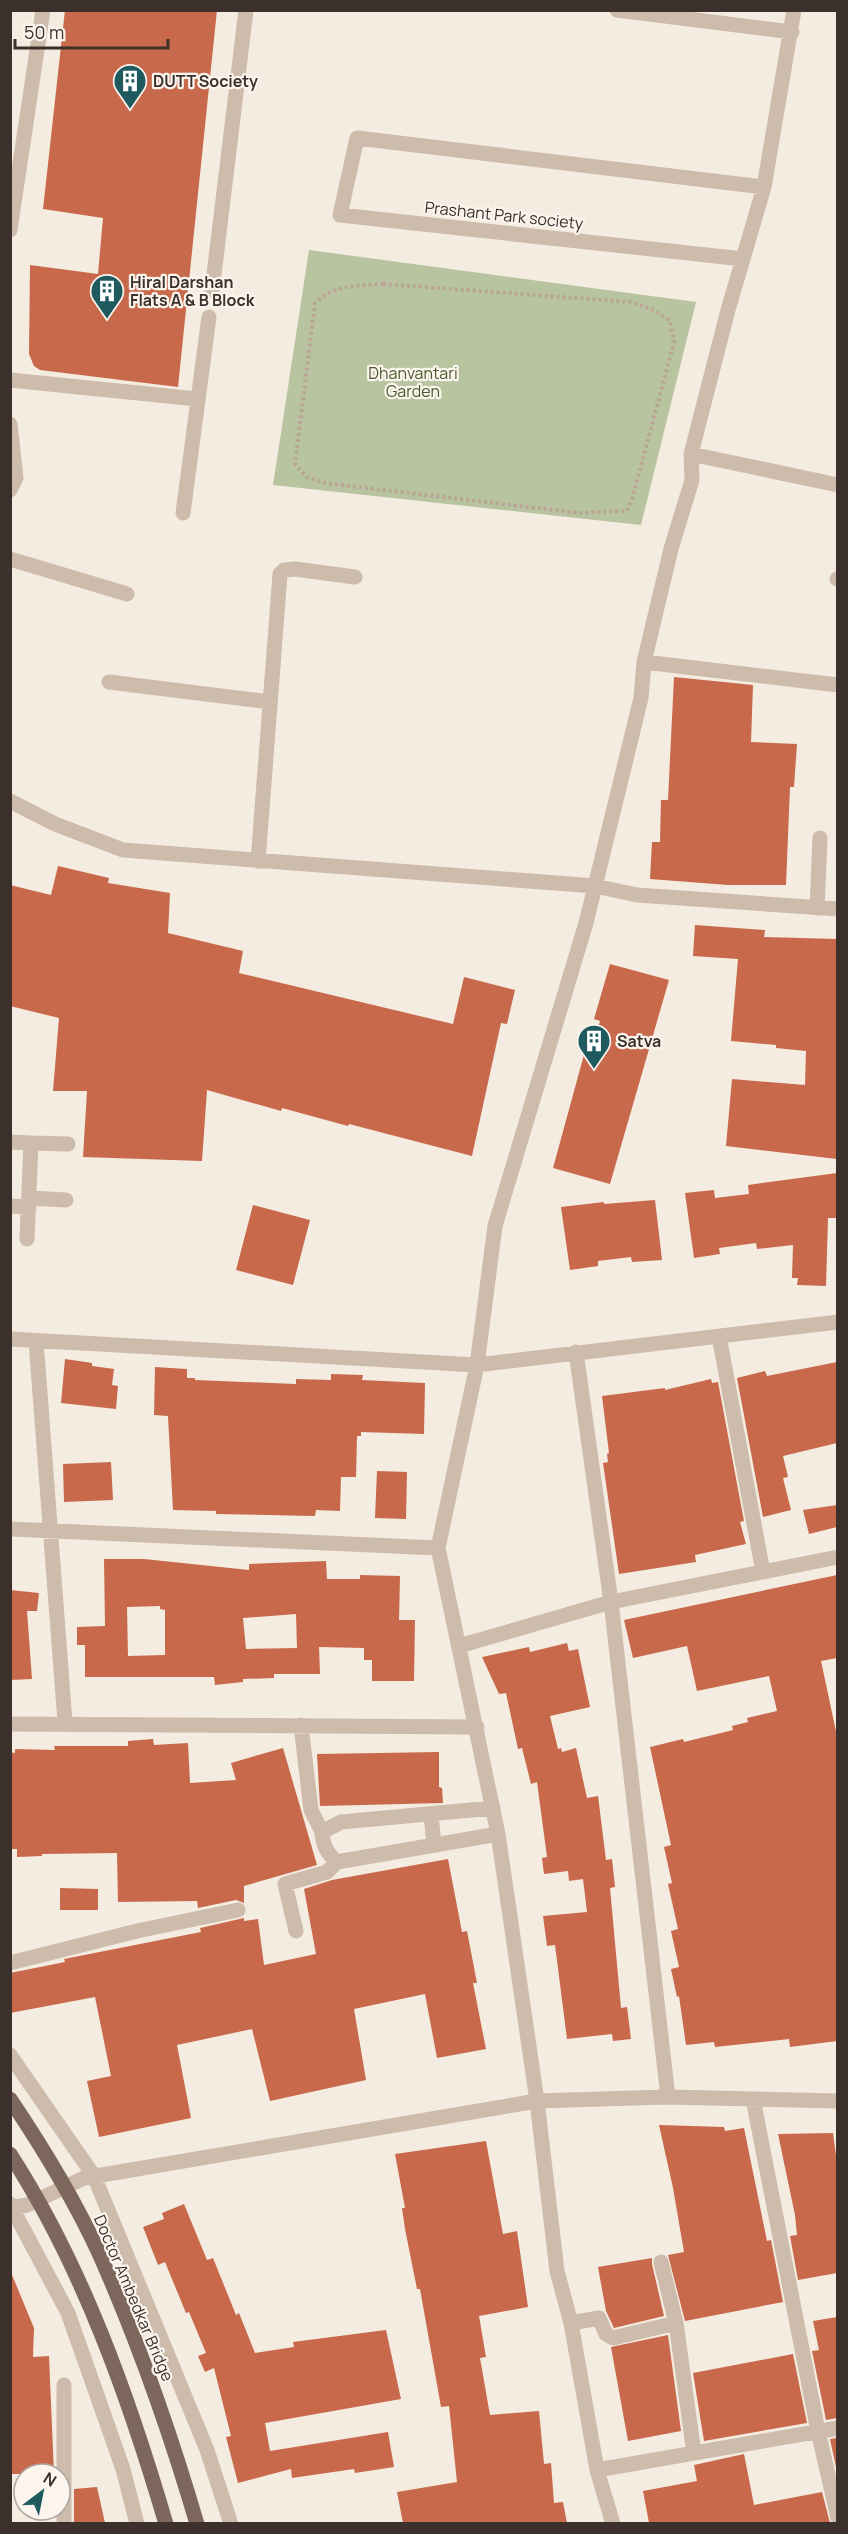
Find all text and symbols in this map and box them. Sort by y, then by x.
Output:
scale bar [15,12,168,50]
text: 50 m [24,20,64,44]
building icon: DUTT Society [112,63,148,110]
place label: DUTT Society [153,70,258,92]
street label: Prashant Park society [424,196,585,234]
place label: Hiral Darshan Flats A & B Block [130,271,255,311]
building icon: Hiral Darshan Flats A & B Block [89,273,125,320]
park label: Dhanvantari Garden [368,362,458,402]
building icon: Satva [576,1023,612,1070]
place label: Satva [617,1030,661,1052]
street label: Doctor Ambedkar Bridge [89,2211,179,2385]
north arrow [12,2462,72,2522]
text: N [39,2467,61,2492]

